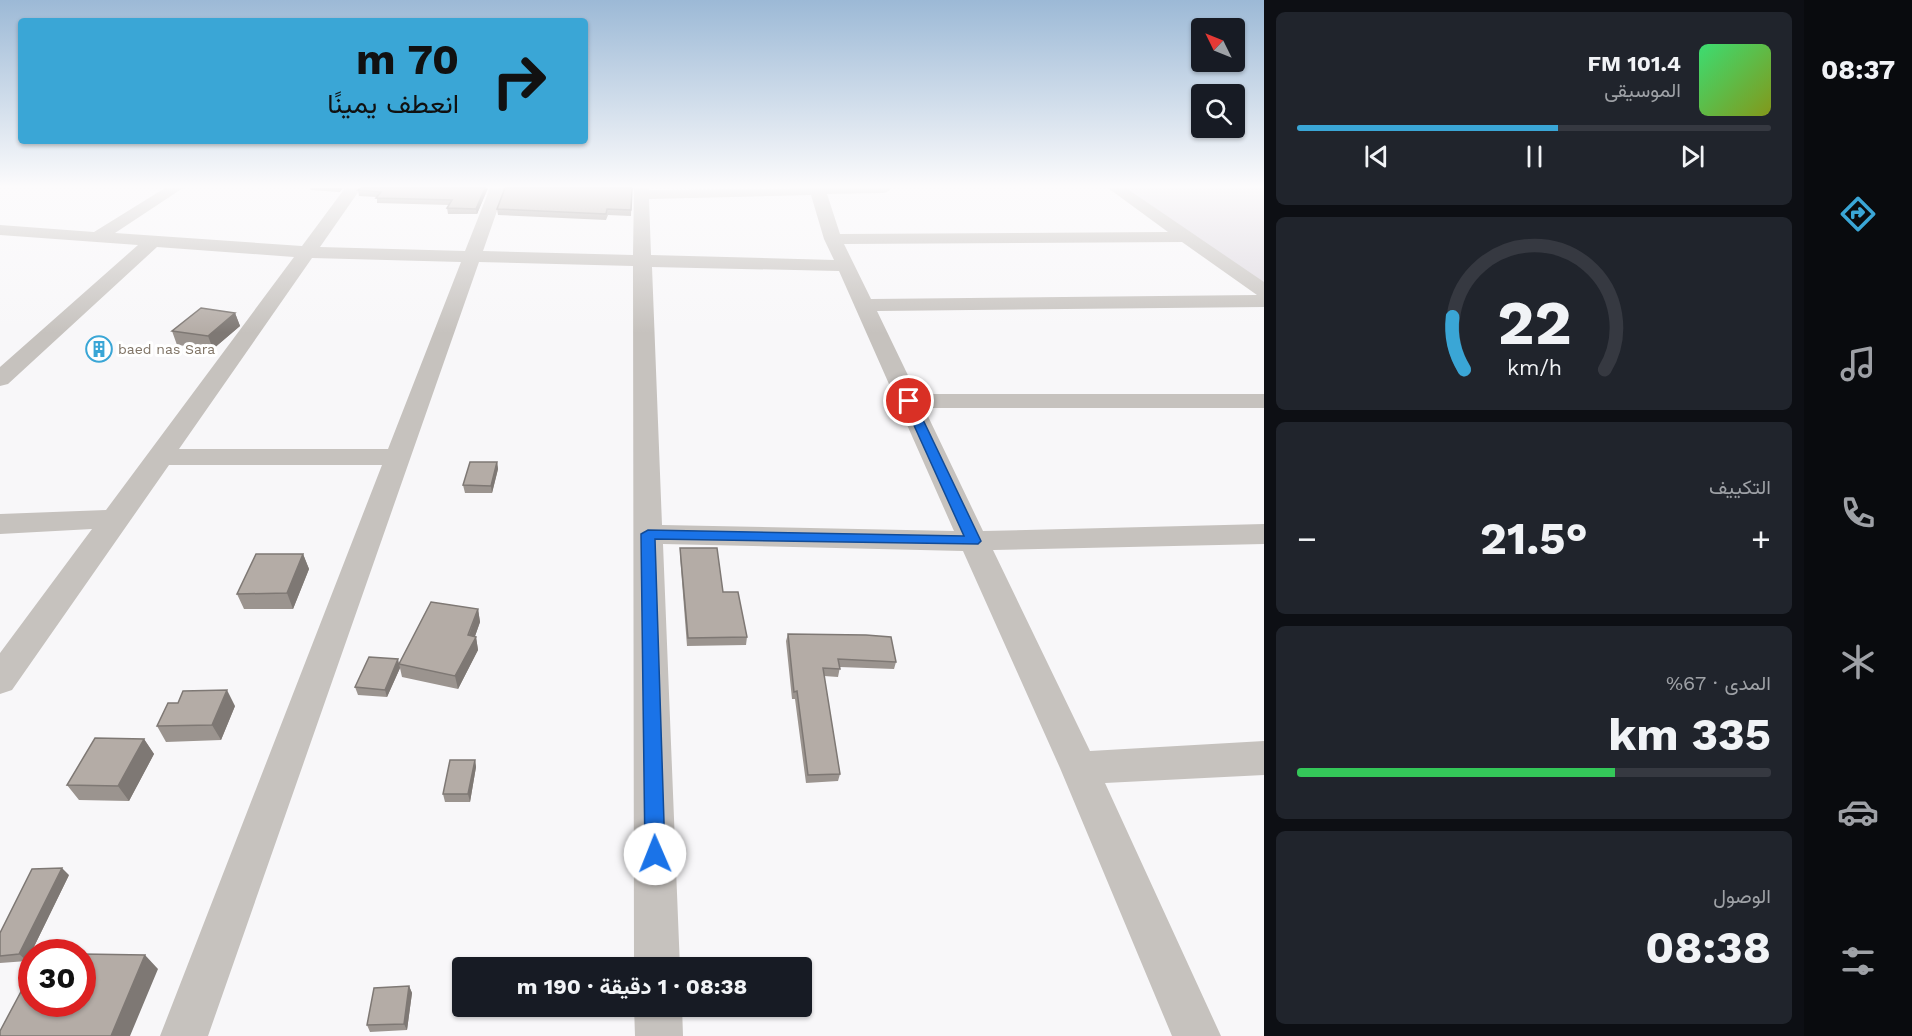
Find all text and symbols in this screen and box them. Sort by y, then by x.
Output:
north arrow [1191,18,1245,72]
map controls [1191,18,1245,138]
text: 70 m [356,35,459,84]
icon: right [480,42,558,120]
text: 101.4 FM [1588,51,1681,76]
text: 08:37 [1821,54,1895,86]
text: الموسيقى [1604,78,1681,102]
button: search [1191,84,1245,138]
text: انعطف يمينًا [327,88,459,120]
icon: previous [1360,140,1393,173]
icon: pause [1518,140,1551,173]
icon: next [1676,140,1709,173]
icon: directions [1837,193,1879,235]
text: 22 [1497,286,1571,359]
building icon: baed nas Sara [84,334,114,364]
place label: baed nas Sara [118,341,215,357]
icon: music [1837,343,1879,385]
text: km/h [1506,356,1562,381]
pin [883,375,934,426]
icon: arrive [892,384,925,417]
text: التكييف [1709,475,1771,499]
icon: phone [1837,492,1879,534]
text: 21.5° [1480,512,1588,565]
text: − [1297,519,1317,558]
text: + [1751,519,1771,558]
icon: climate [1837,641,1879,683]
text: المدى · 67% [1666,671,1771,695]
text: 335 km [1608,708,1771,761]
icon: car [1837,791,1879,833]
position arrow [623,822,687,886]
text: الوصول [1713,884,1771,908]
text: 08:38 [1645,921,1771,974]
speed limit sign: 30 [18,939,96,1017]
icon: filters [1837,940,1879,982]
text: 08:38 · 1 دقيقة · 190 m [517,974,747,999]

